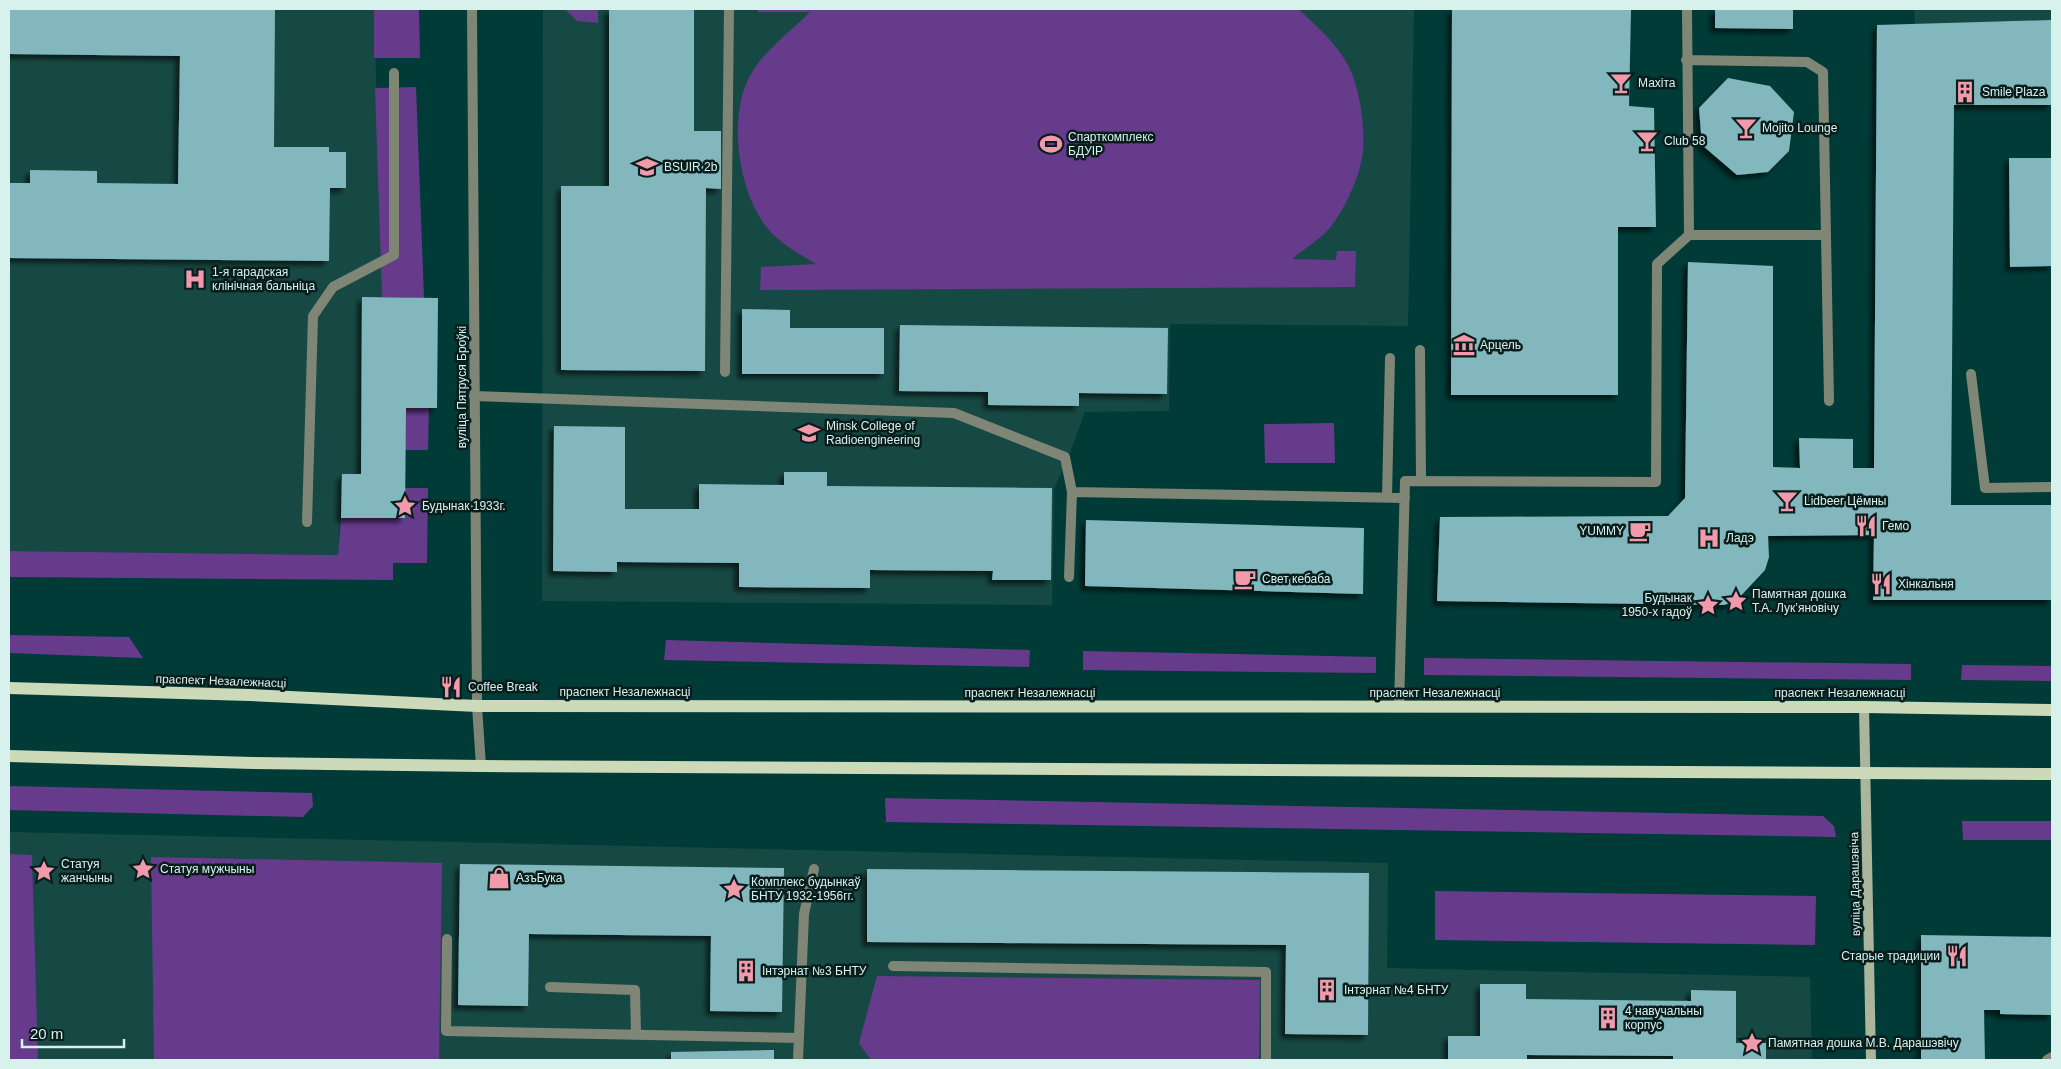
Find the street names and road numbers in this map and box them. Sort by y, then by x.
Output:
street label: вуліца Пятруся Броўкі [455,326,469,448]
street label: праспект Незалежнасці [155,672,287,690]
street label: праспект Незалежнасці [560,685,690,699]
street label: праспект Незалежнасці [965,686,1095,700]
street label: праспект Незалежнасці [1370,686,1500,700]
street label: праспект Незалежнасці [1775,686,1905,700]
street label: вуліца Дарашэвіча [1847,831,1863,936]

